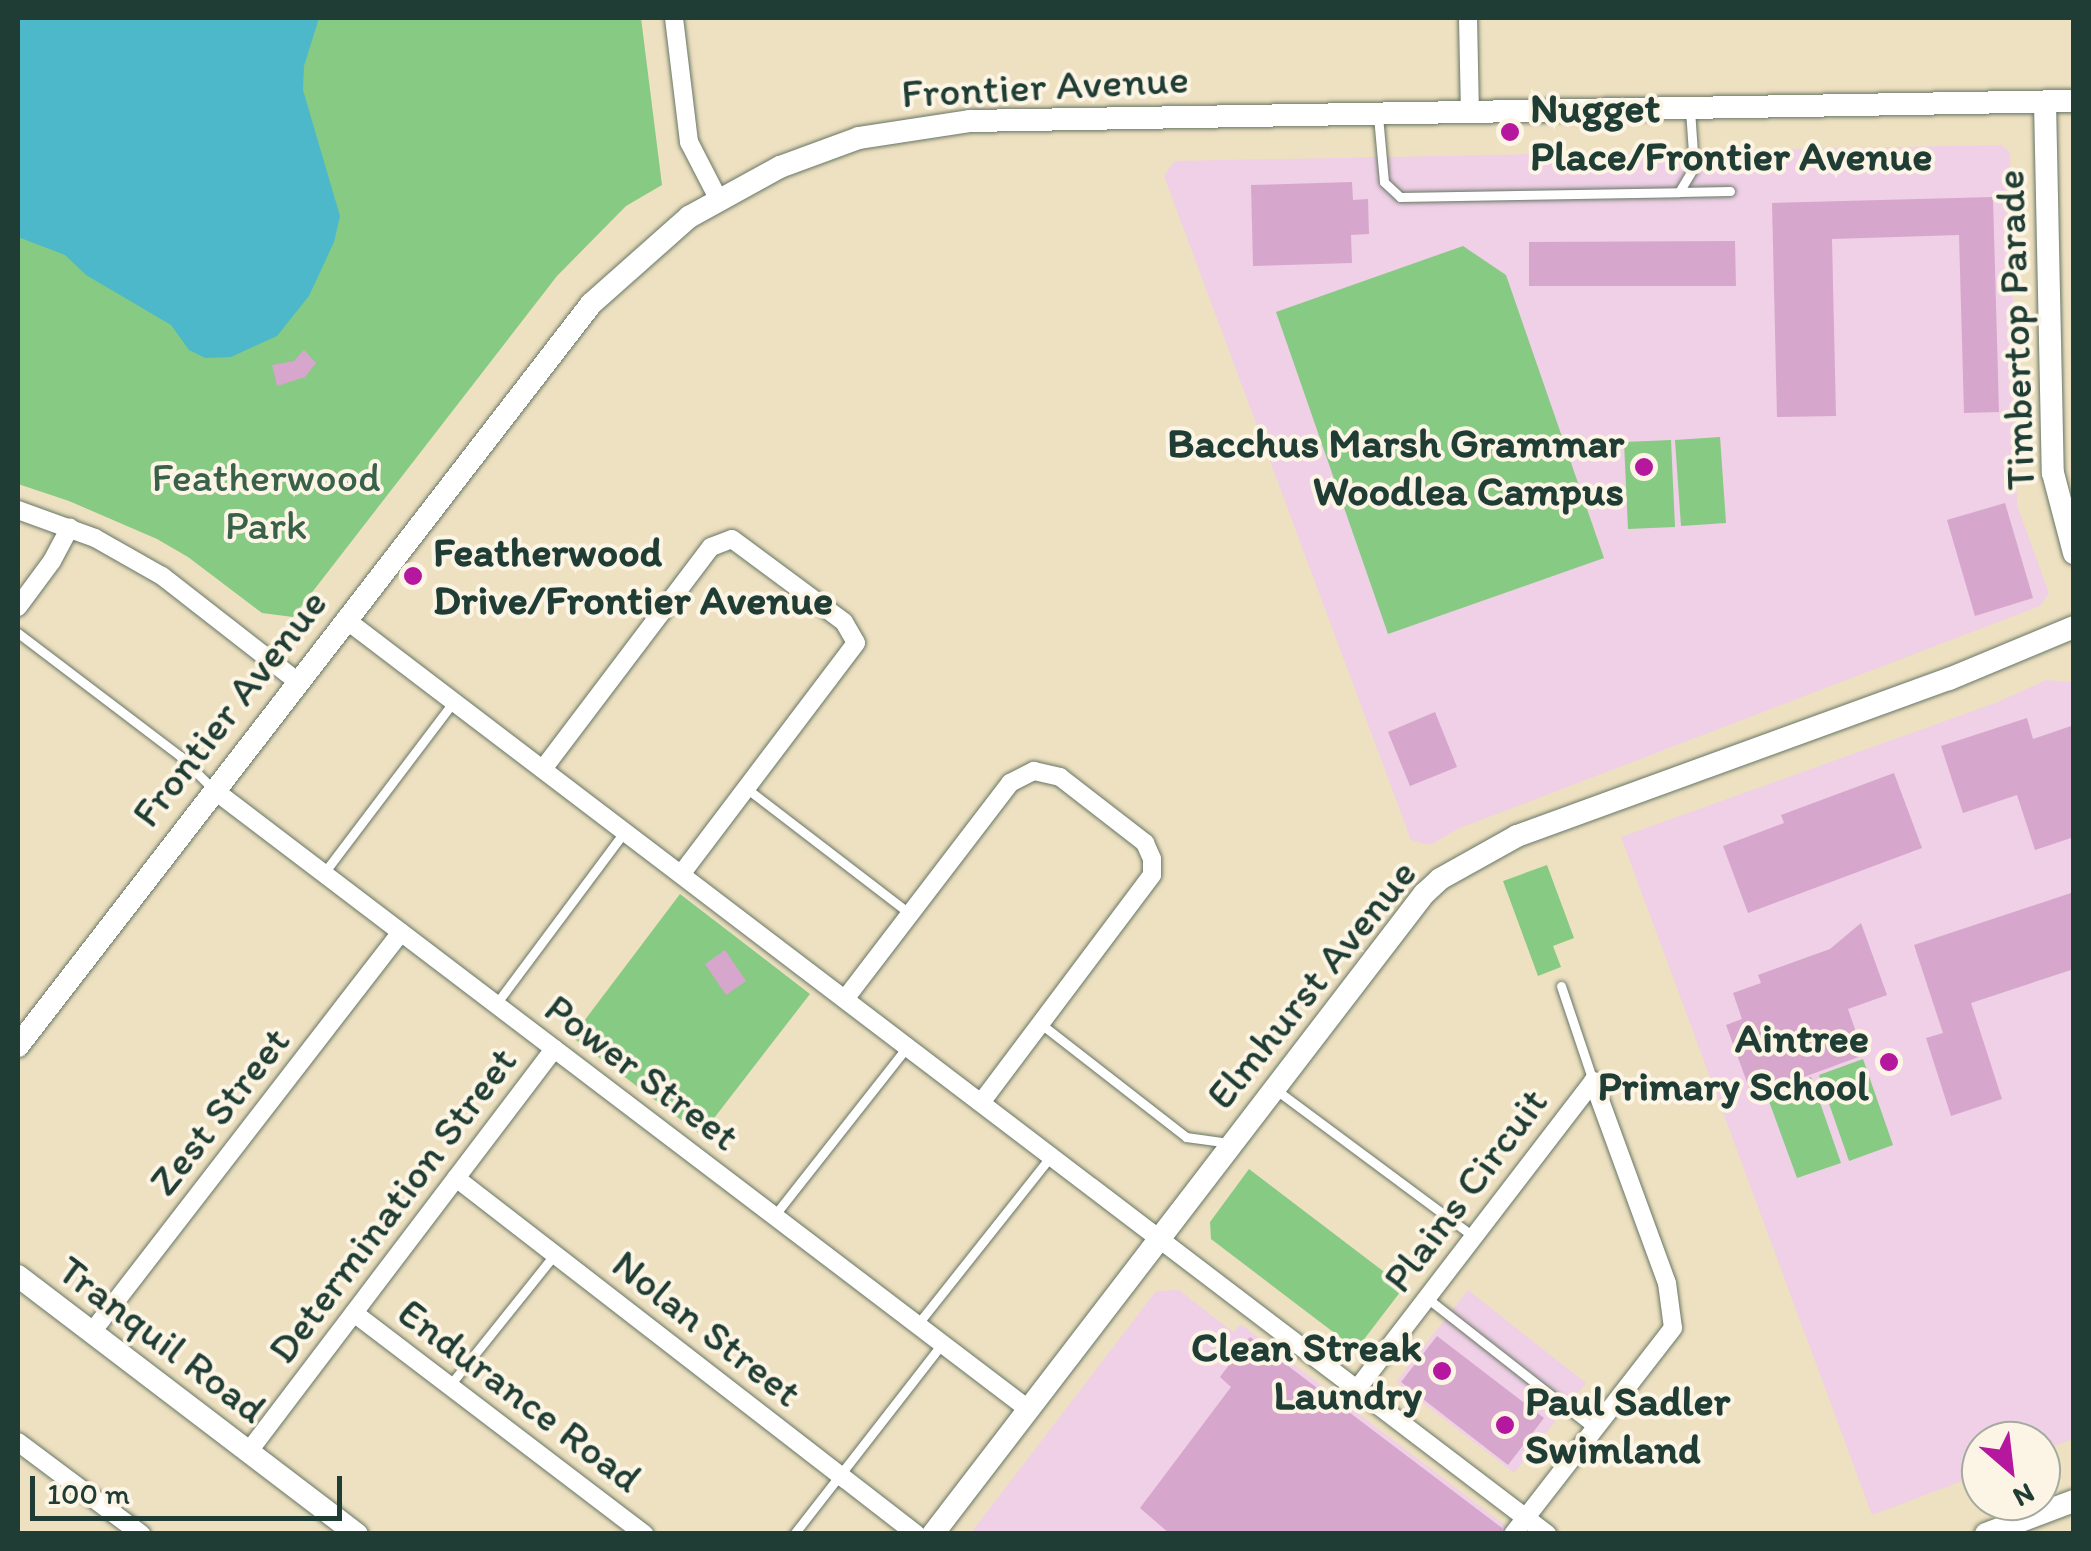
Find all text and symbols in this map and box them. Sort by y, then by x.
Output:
street label: Frontier Avenue [901,53,1189,119]
place label: Nugget Place/Frontier Avenue [1530,83,1930,182]
marker: Nugget Place/Frontier Avenue [1499,121,1521,143]
street label: Timbertop Parade [1984,169,2046,491]
place label: Bacchus Marsh Grammar Woodlea Campus [1167,418,1624,516]
park label: Featherwood Park [152,452,380,550]
marker: Bacchus Marsh Grammar Woodlea Campus [1633,456,1655,478]
place label: Featherwood Drive/Frontier Avenue [433,527,831,626]
marker: Featherwood Drive/Frontier Avenue [402,565,424,587]
street label: Frontier Avenue [121,580,337,836]
street label: Elmhurst Avenue [1195,849,1427,1119]
street label: Power Street [535,983,749,1161]
place label: Aintree Primary School [1598,1013,1869,1112]
street label: Zest Street [138,1017,300,1205]
street label: Determination Street [257,1037,527,1373]
marker: Aintree Primary School [1878,1051,1900,1073]
street label: Plains Circuit [1372,1078,1558,1302]
street label: Nolan Street [603,1239,811,1417]
street label: Tranquil Road [48,1244,276,1434]
street label: Endurance Road [388,1287,652,1503]
place label: Clean Streak Laundry [1193,1322,1422,1420]
marker: Clean Streak Laundry [1431,1360,1453,1382]
place label: Paul Sadler Swimland [1525,1376,1731,1474]
marker: Paul Sadler Swimland [1494,1414,1516,1436]
north arrow [1961,1421,2061,1521]
scale bar [35,1456,348,1518]
text: 100 m [47,1475,130,1512]
text: N [2008,1476,2040,1515]

